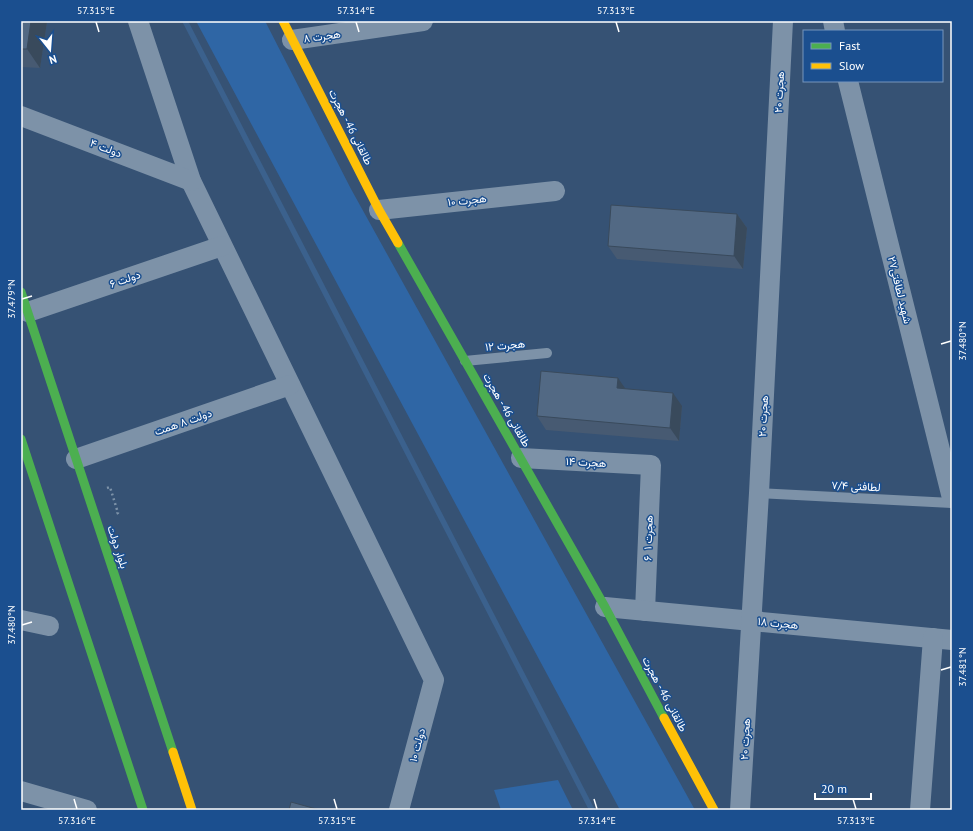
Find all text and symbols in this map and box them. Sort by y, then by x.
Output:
text: 57.315°E [77,4,115,17]
text: 57.314°E [337,4,375,17]
text: 57.313°E [597,4,635,17]
street label: هجرت ۸ [302,26,342,46]
north arrow [30,30,70,70]
legend [803,30,943,82]
text: Fast [839,38,860,53]
text: N [47,52,58,67]
text: Slow [839,58,864,73]
street label: هجرت ۲۰ [771,71,787,113]
street label: طالقانی 46 - هجرت [326,87,376,167]
street label: دولت ۴ [88,136,124,160]
street label: هجرت ۱۰ [447,191,487,209]
street label: شهید لطافتی۲۷ [885,255,915,325]
street label: دولت ۶ [108,267,142,291]
text: 37.479°N [5,279,18,319]
text: 37.480°N [956,321,969,361]
street label: هجرت ۱۲ [484,336,526,354]
street label: طالقانی 46 - هجرت [480,371,534,449]
street label: هجرت ۲۰ [755,395,771,437]
street label: دولت ۸ همت [152,406,214,438]
street label: هجرت ۱۴ [565,454,607,470]
street label: لطافتی ۷/۴ [831,478,881,494]
street label: هجرت ۱ ‍ ۶ [640,515,656,561]
street label: بلوار دولت [104,524,132,570]
text: 37.480°N [5,605,18,645]
street label: هجرت ۱۸ [757,614,799,632]
text: 37.481°N [956,647,969,687]
street label: طالقانی 46 - هجرت [639,654,691,734]
street label: هجرت ۲۰ [737,718,753,760]
street label: دولت ۱۰ [406,727,428,763]
scale bar [815,775,871,801]
text: 20 m [821,781,847,796]
text: 57.316°E [58,814,96,827]
text: 57.315°E [318,814,356,827]
text: 57.314°E [578,814,616,827]
text: 57.313°E [837,814,875,827]

